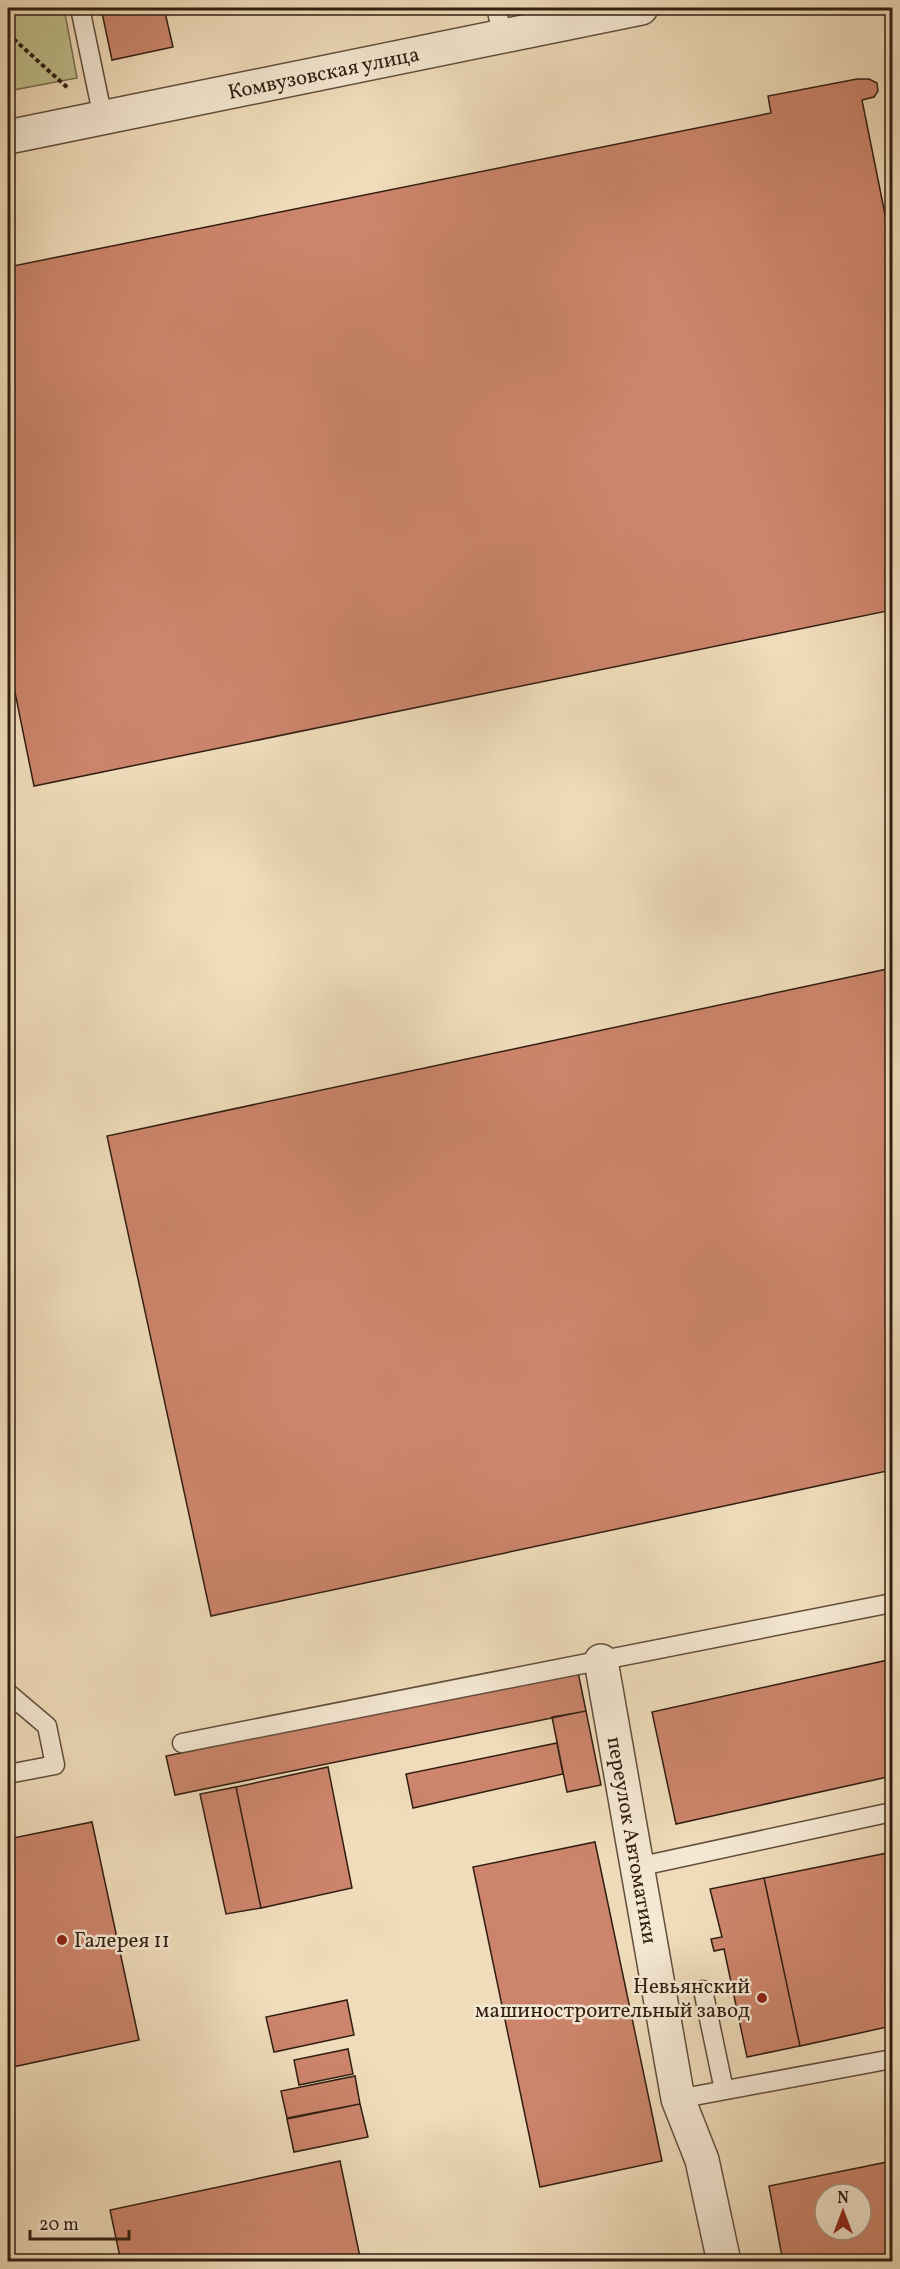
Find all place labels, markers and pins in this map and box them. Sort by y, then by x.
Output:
place label: Галерея 11 [74,1927,170,1956]
marker: Галерея 11 [55,1933,69,1947]
place label: Невьянский машиностроительный завод [475,1973,750,2026]
marker: Невьянский машиностроительный завод [755,1991,769,2005]

